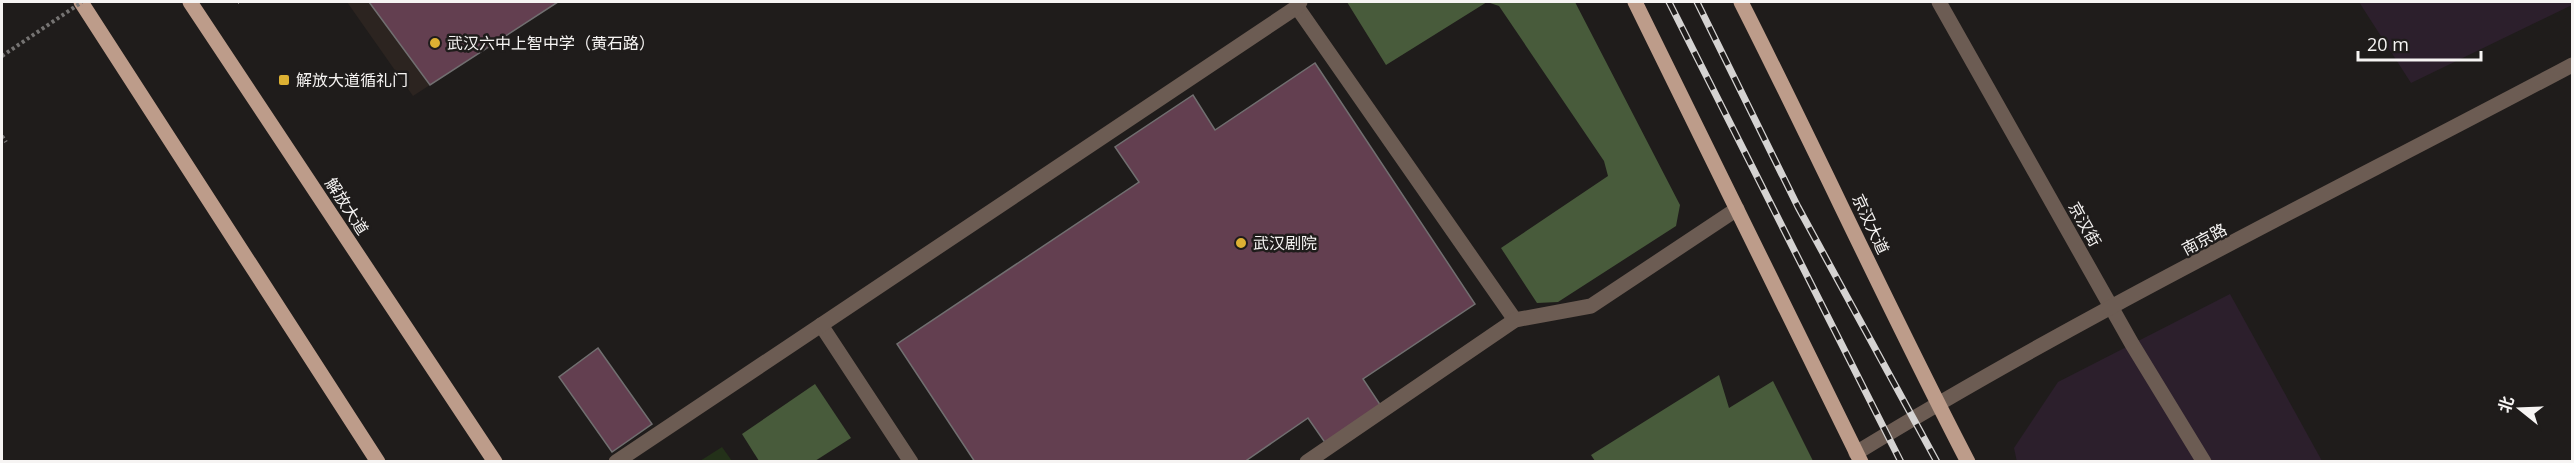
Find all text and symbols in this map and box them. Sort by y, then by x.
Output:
scale bar [2358,24,2481,62]
place label: 武汉六中上智中学（黄石路） [447,32,655,54]
text: 20 m [2367,32,2409,56]
marker: 武汉六中上智中学（黄石路） [428,36,442,50]
place label: 解放大道循礼门 [296,69,408,91]
marker: 解放大道循礼门 [277,73,291,87]
street label: 解放大道 [320,173,374,239]
street label: 京汉大道 [1848,190,1894,258]
street label: 京汉街 [2064,198,2106,250]
street label: 南京路 [2178,218,2230,260]
place label: 武汉剧院 [1253,232,1317,254]
marker: 武汉剧院 [1234,236,1248,250]
north arrow [2490,379,2550,439]
text: 北 [2493,393,2519,415]

